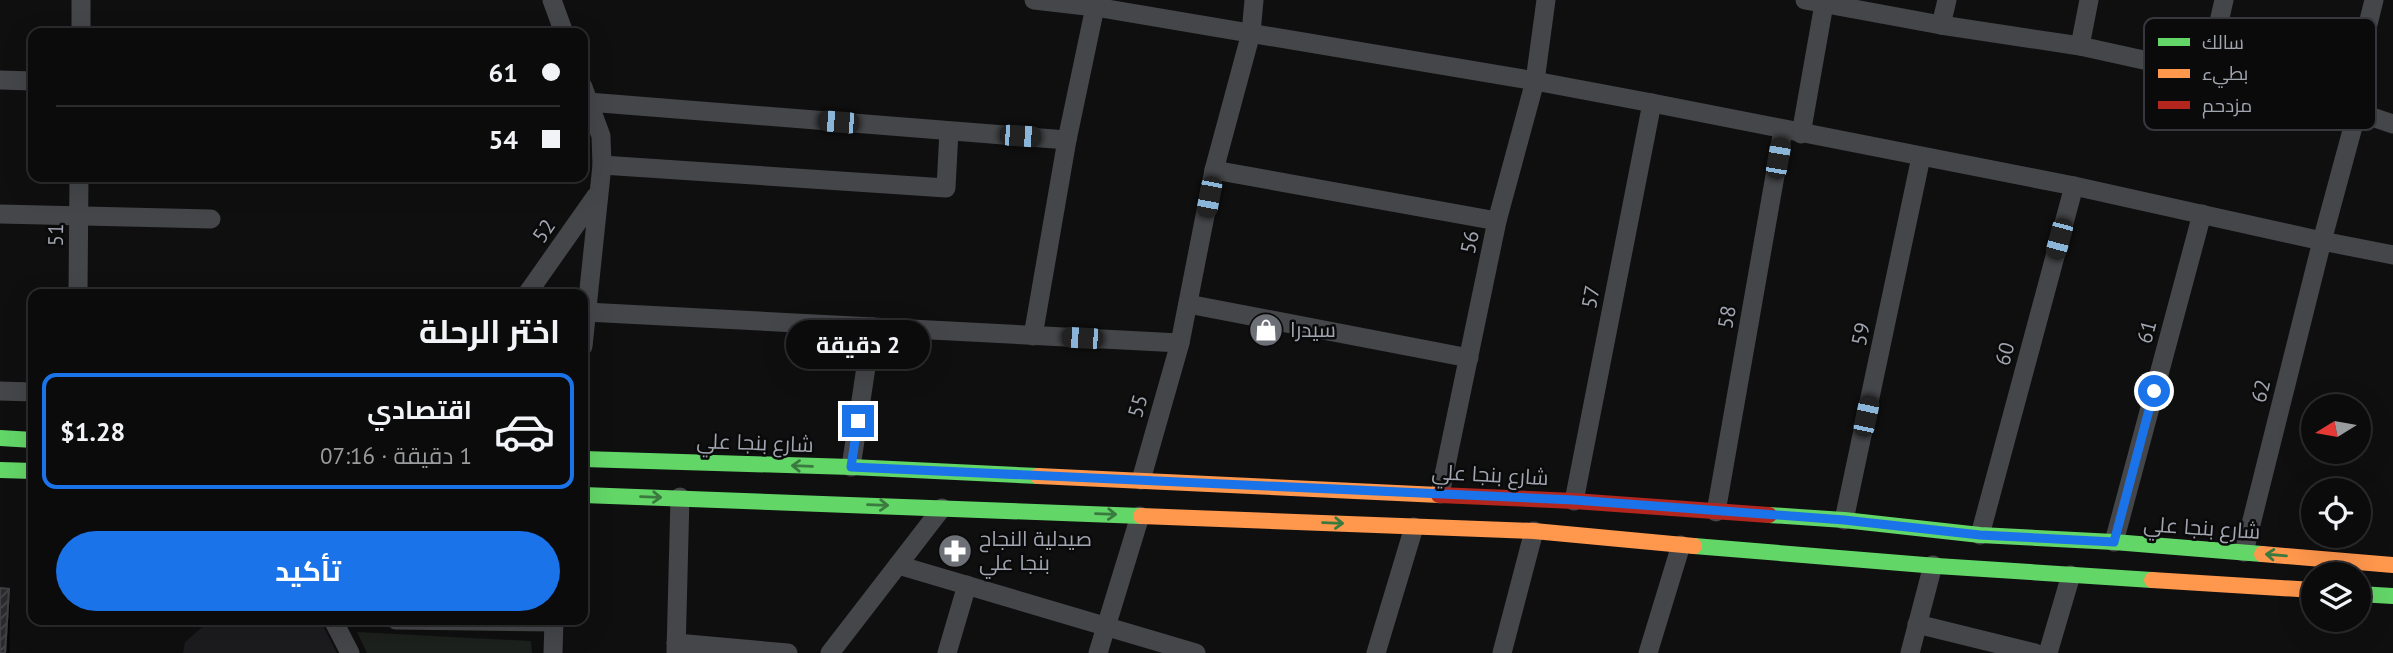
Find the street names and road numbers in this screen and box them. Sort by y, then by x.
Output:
street label: 52 [526,214,561,248]
street label: 51 [42,223,69,247]
street label: 56 [1454,228,1485,256]
street label: 57 [1575,283,1606,311]
street label: 58 [1711,303,1742,331]
street label: 61 [2131,317,2163,346]
street label: 59 [1845,320,1876,348]
street label: 60 [1989,339,2021,368]
street label: 62 [2245,377,2276,405]
street label: 55 [1121,391,1154,421]
street label: شارع بنجا علي [696,427,814,461]
street label: شارع بنجا علي [1431,458,1549,494]
street label: شارع بنجا علي [2142,510,2261,548]

